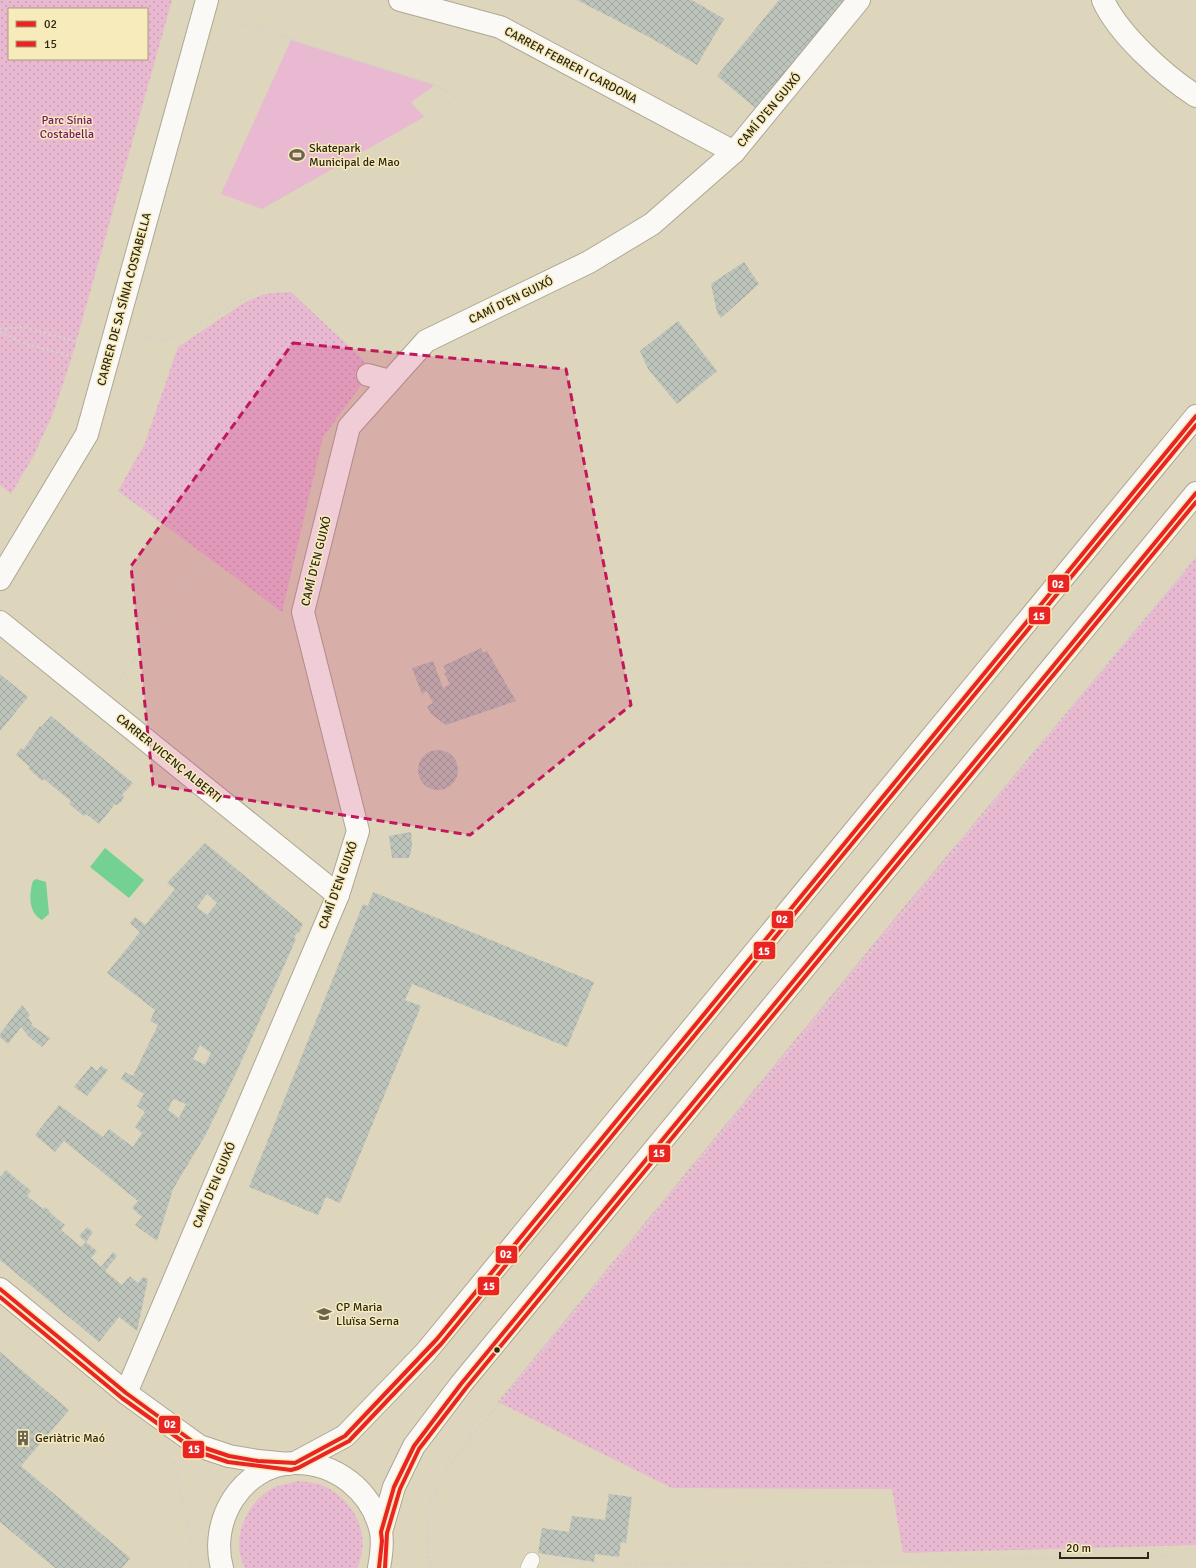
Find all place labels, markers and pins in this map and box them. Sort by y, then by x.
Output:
place label: Skatepark Municipal de Mao [309,141,400,170]
sports icon: Skatepark Municipal de Mao [288,146,306,164]
place label: CP Maria Lluïsa Serna [336,1300,399,1329]
school or university icon: CP Maria Lluïsa Serna [315,1305,333,1323]
unlabelled marker [492,1345,502,1355]
building icon: Geriàtric Maó [14,1429,32,1447]
place label: Geriàtric Maó [35,1431,105,1446]

